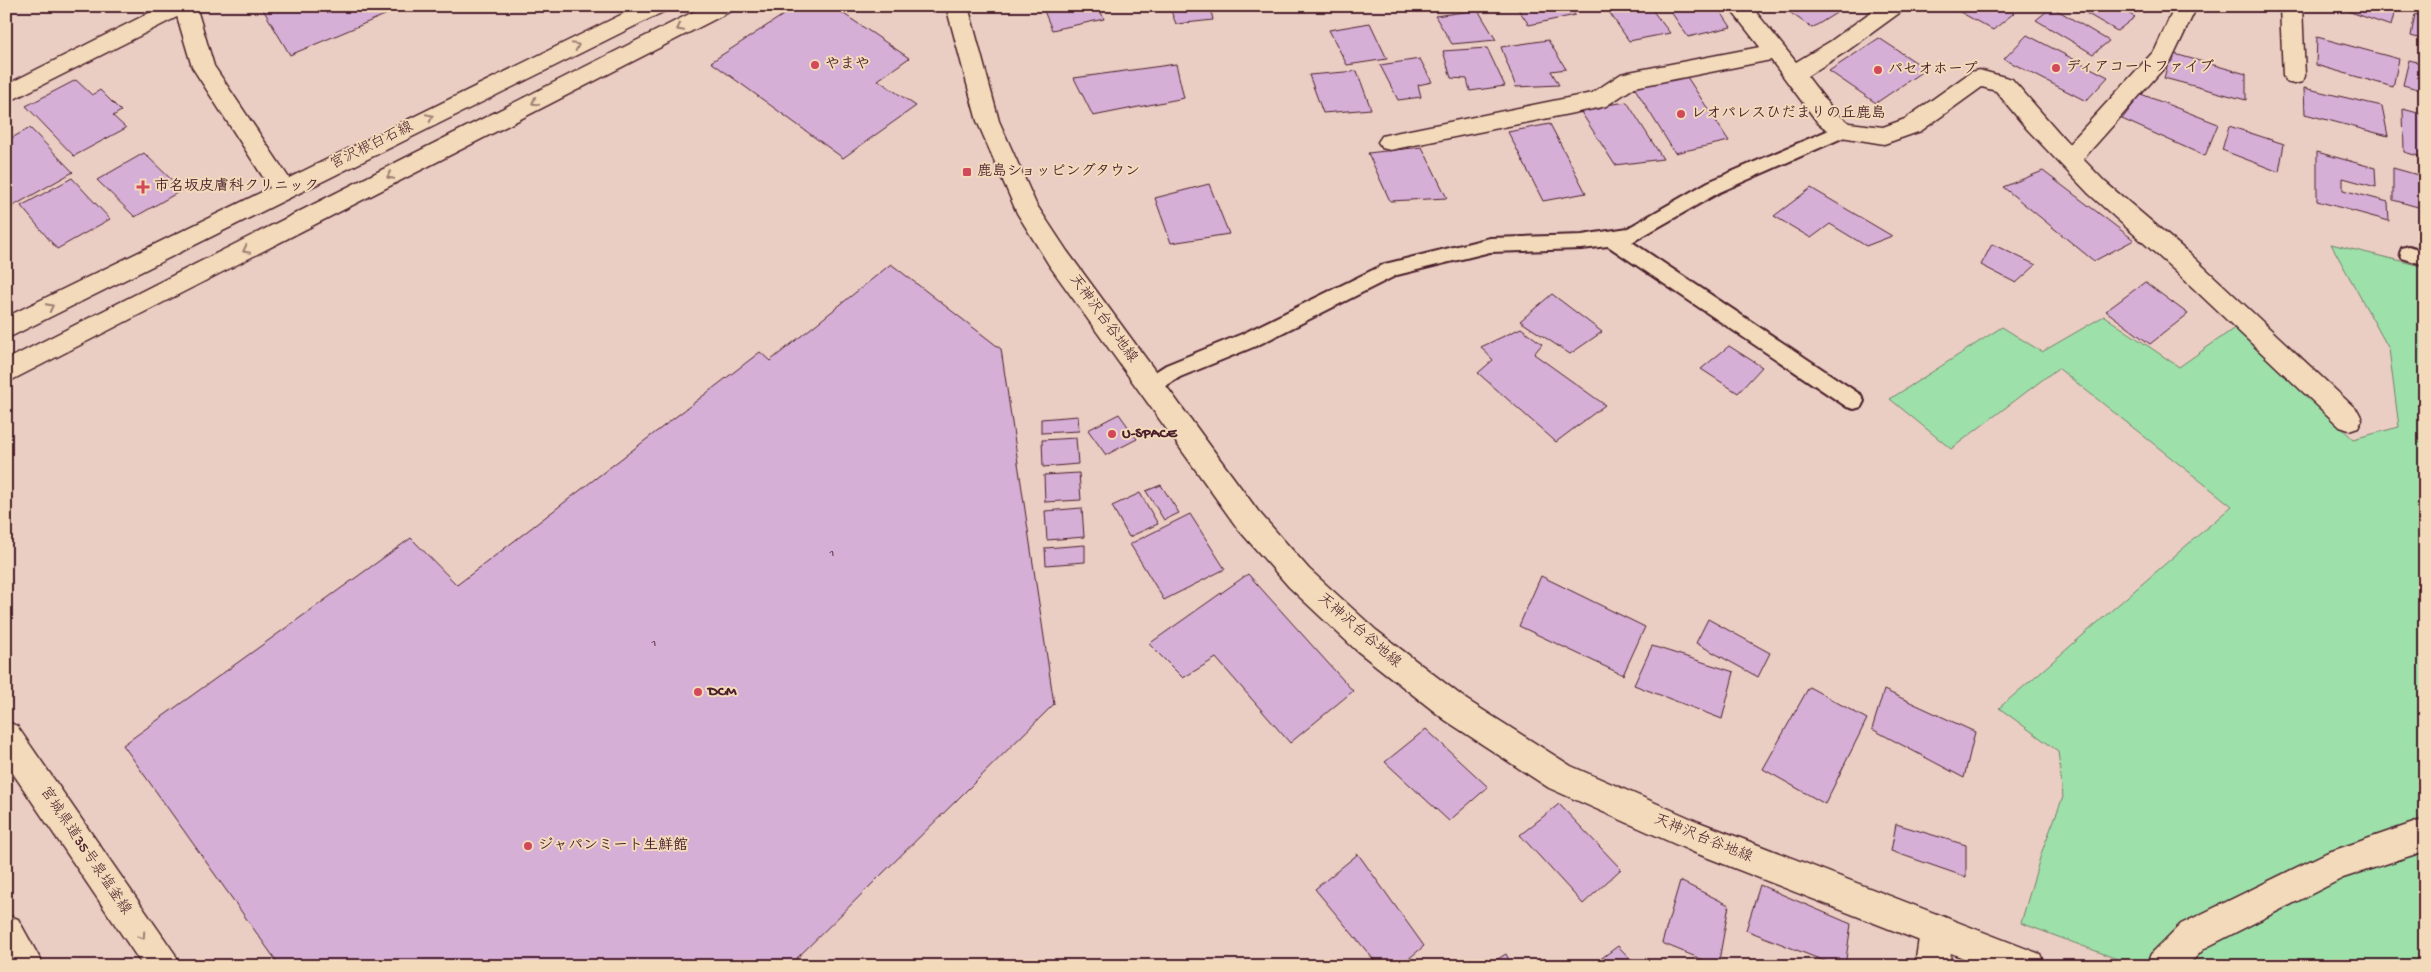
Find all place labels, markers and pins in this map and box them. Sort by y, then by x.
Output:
place label: やまや [825,56,870,74]
marker: やまや [809,59,821,71]
place label: ディアコートファイブ [2066,59,2214,77]
place label: パセオホープ [1888,61,1977,79]
marker: ディアコートファイブ [2050,62,2062,74]
marker: パセオホープ [1872,64,1884,76]
place label: レオパレスひだまりの丘鹿島 [1691,104,1886,123]
marker: レオパレスひだまりの丘鹿島 [1675,108,1687,120]
place label: 鹿島ショッピングタウン [977,162,1140,181]
marker: 鹿島ショッピングタウン [961,166,973,178]
place label: 市名坂皮膚科クリニック [154,177,319,196]
marker: 市名坂皮膚科クリニック [136,180,150,194]
place label: U-SPACE [1122,425,1179,443]
marker: U-SPACE [1106,428,1118,440]
place label: DCM [706,683,737,701]
marker: DCM [692,686,704,698]
place label: ジャパンミート生鮮館 [538,836,688,855]
marker: ジャパンミート生鮮館 [522,840,534,852]

